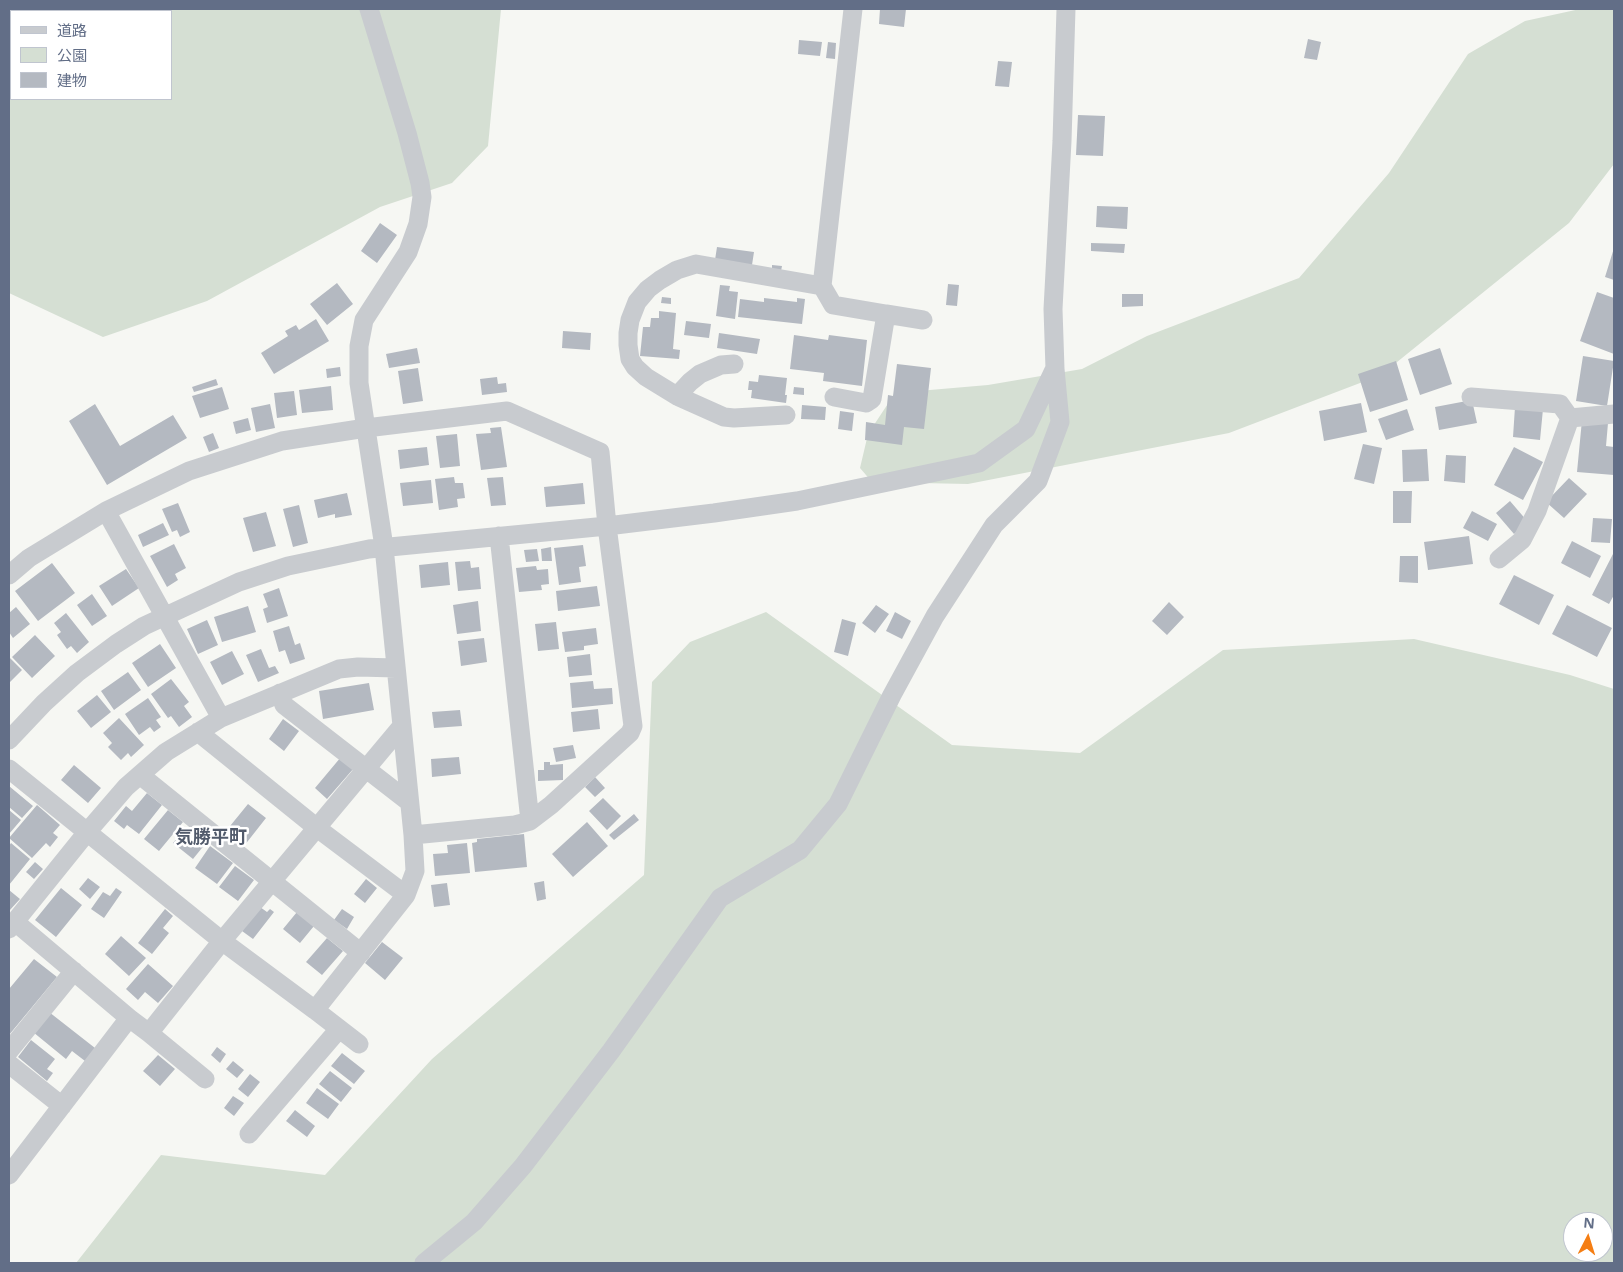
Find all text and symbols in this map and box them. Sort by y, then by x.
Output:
legend [10,10,172,100]
text: 道路 [57,20,87,40]
text: 公園 [57,45,87,65]
text: 建物 [57,70,87,90]
district label: 気勝平町 [175,827,247,849]
north arrow [1563,1212,1613,1262]
text: N [1583,1213,1596,1233]

